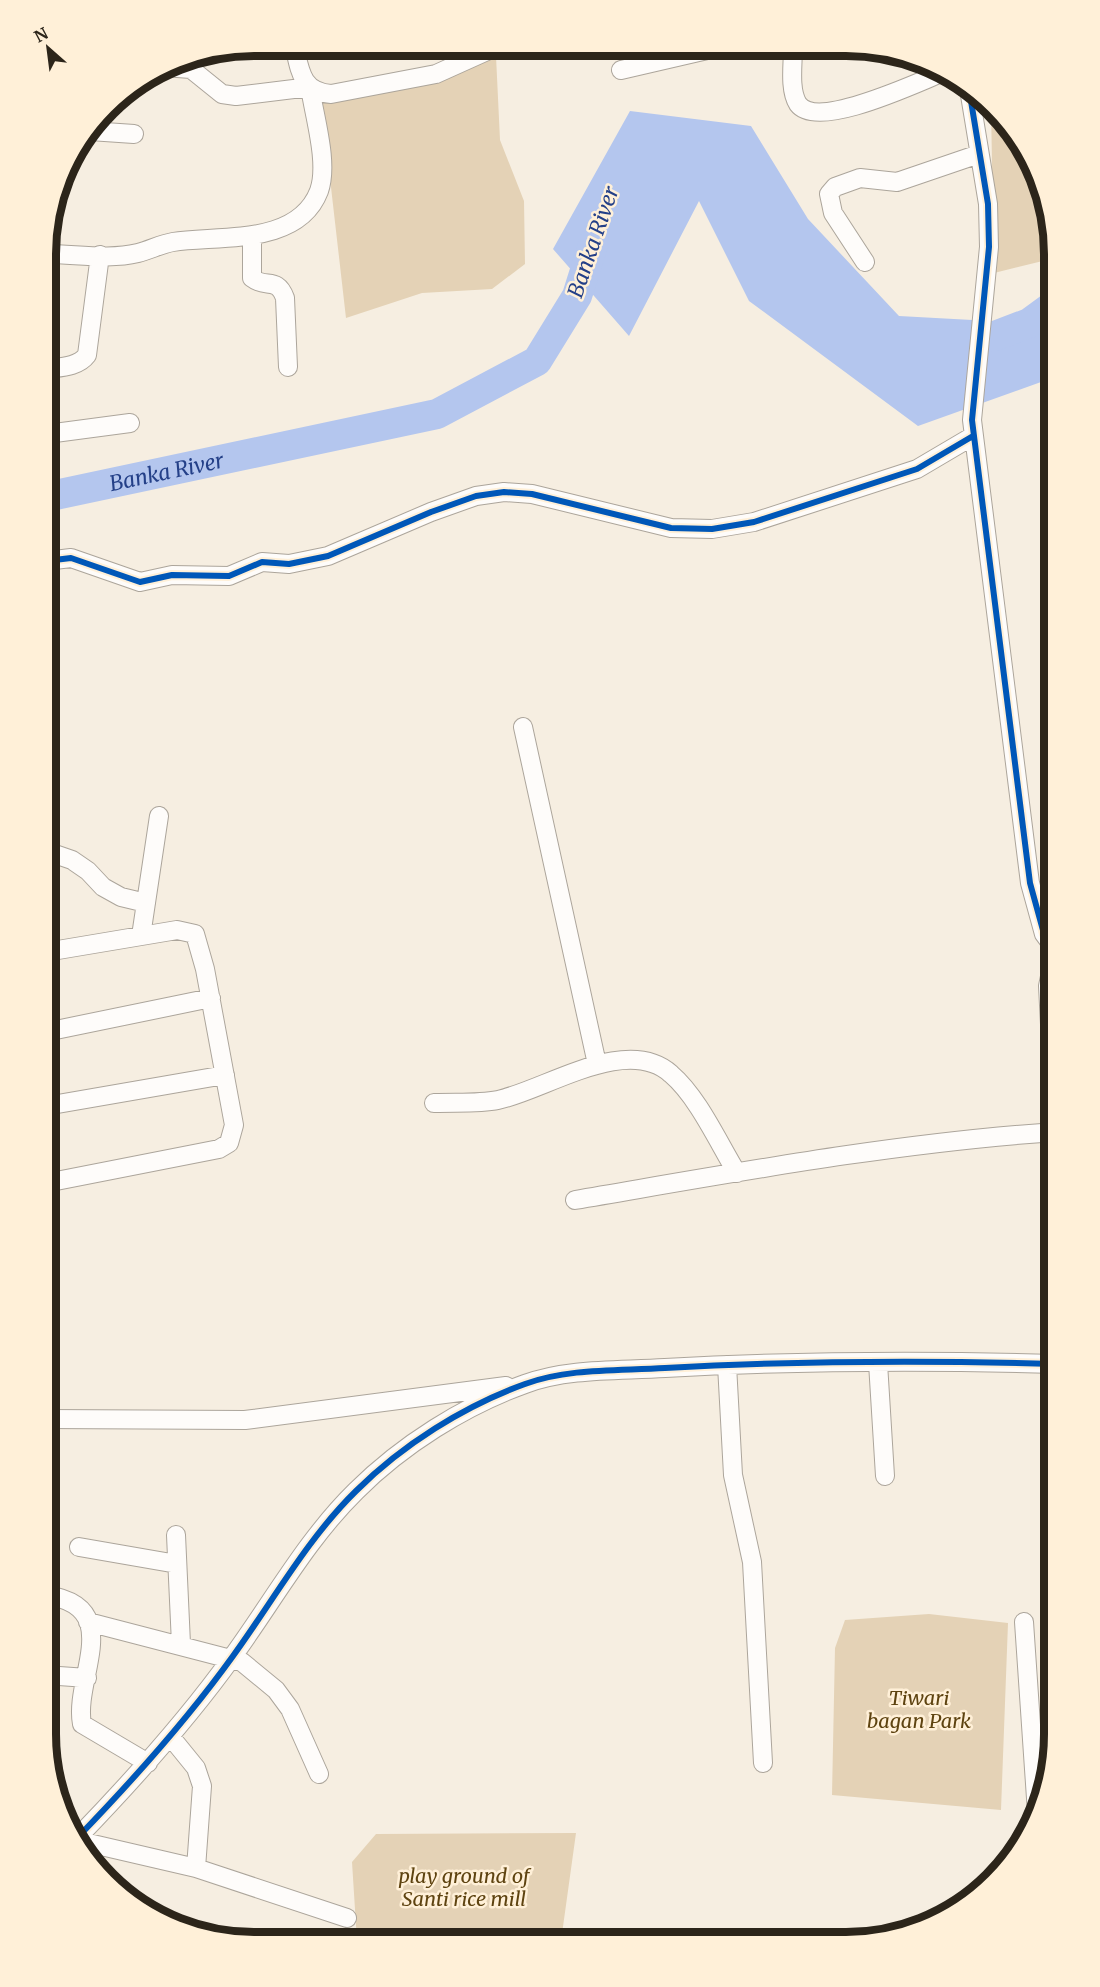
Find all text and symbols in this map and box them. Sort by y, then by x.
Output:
north arrow [18,18,78,78]
text: N [31,23,52,47]
water label: Banka River [561,182,625,301]
water label: Banka River [107,446,226,497]
park label: Tiwari bagan Park [867,1685,971,1733]
park label: play ground of Santi rice mill [398,1863,532,1911]

